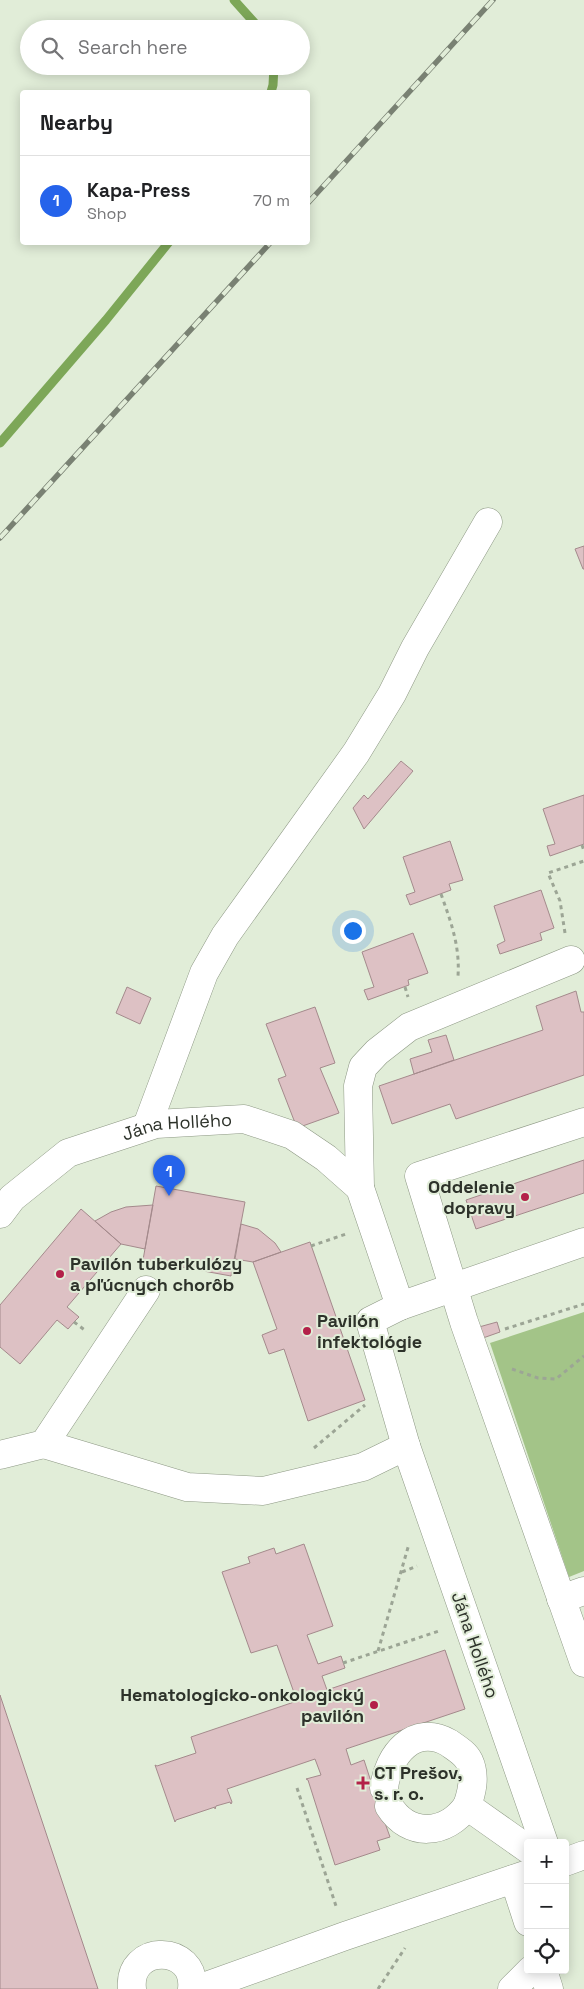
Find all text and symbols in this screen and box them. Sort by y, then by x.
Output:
search box [20,20,310,75]
icon: search [38,34,66,62]
text: Search here [78,35,188,60]
text: Nearby [40,109,113,136]
text: Kapa-Press [87,178,191,203]
text: 1 [52,190,60,211]
text: 70 m [253,190,290,211]
text: Shop [87,203,127,224]
your location [340,918,366,944]
street label: Jána Hollého [119,1108,233,1145]
pin: 1 [153,1155,185,1196]
place label: Oddelenie dopravy [428,1175,515,1219]
marker: Oddelenie dopravy [519,1191,531,1203]
place label: Pavilón tuberkulózy a pľúcnych chorôb [70,1252,242,1296]
marker: Pavilón tuberkulózy a pľúcnych chorôb [54,1268,66,1280]
place label: Pavilón infektológie [317,1309,422,1353]
marker: Pavilón infektológie [301,1325,313,1337]
street label: Jána Hollého [447,1589,504,1701]
place label: Hematologicko-onkologický pavilón [120,1683,364,1727]
marker: Hematologicko-onkologický pavilón [368,1699,380,1711]
place label: CT Prešov, s. r. o. [374,1761,463,1805]
marker: CT Prešov, s. r. o. [356,1776,370,1790]
map controls [524,1839,569,1974]
button: + [524,1839,569,1884]
button: − [524,1884,569,1929]
button: locate [524,1929,569,1974]

